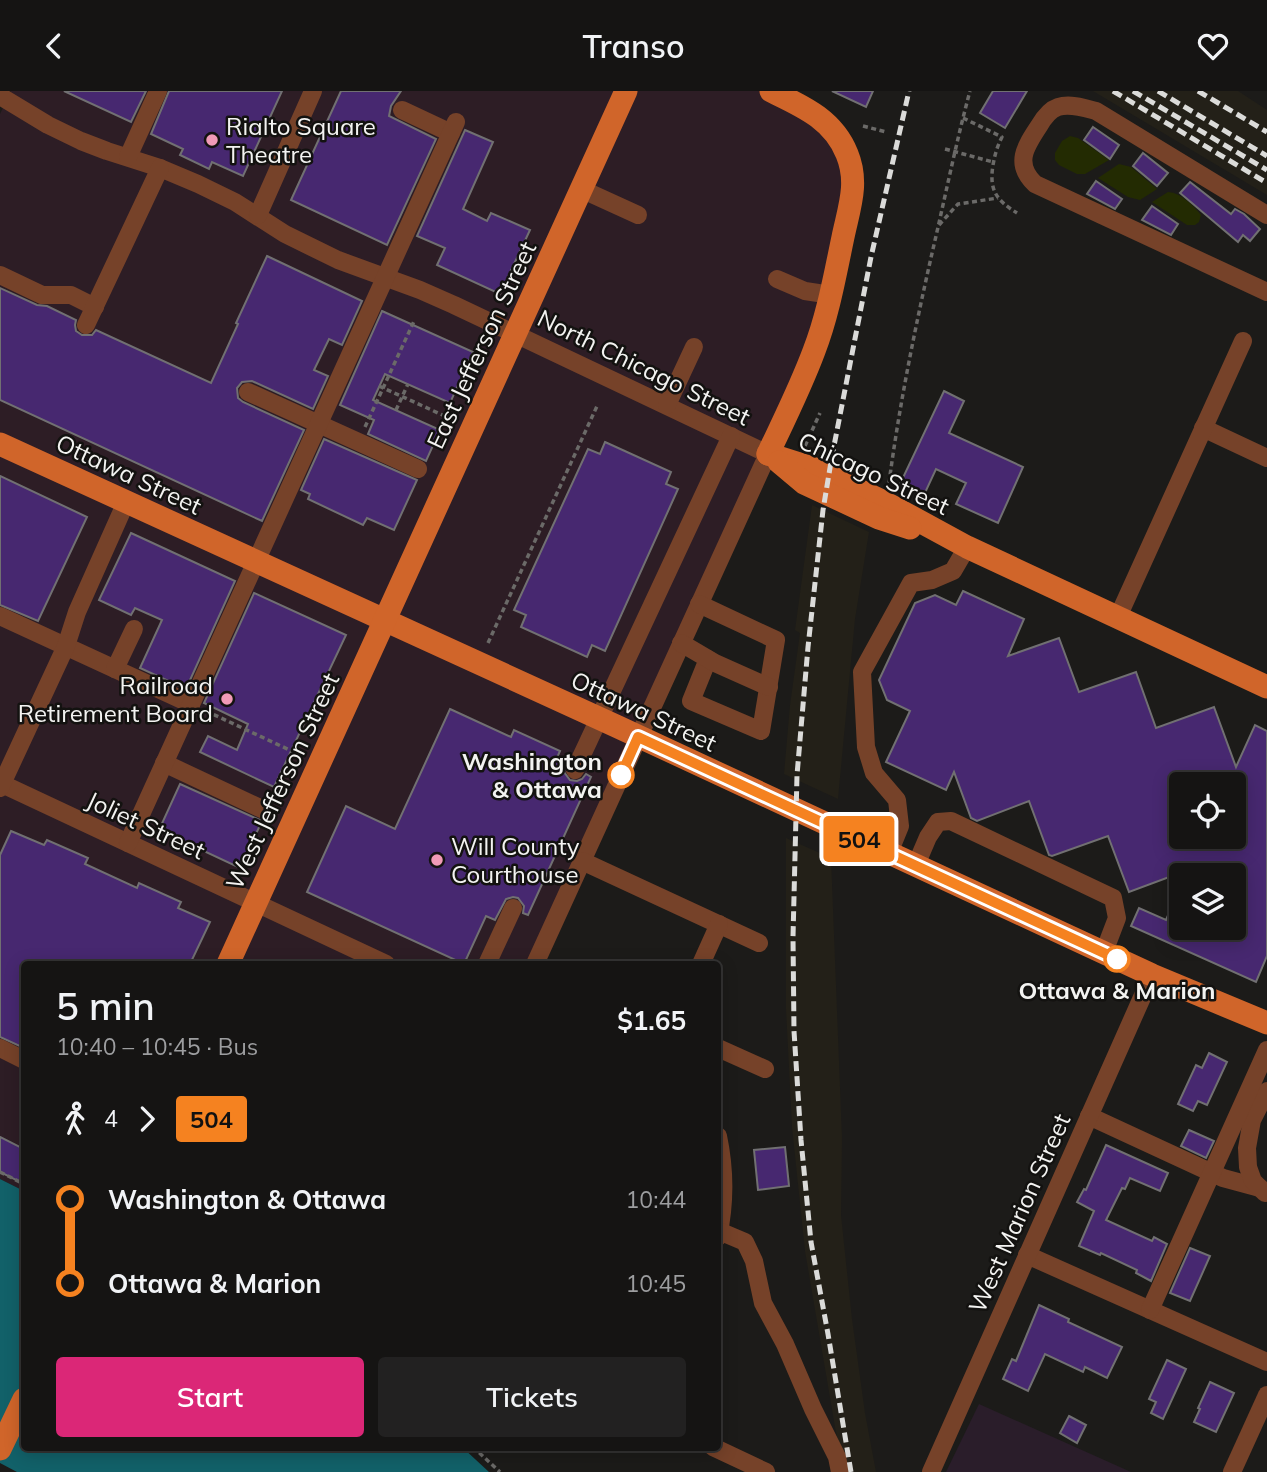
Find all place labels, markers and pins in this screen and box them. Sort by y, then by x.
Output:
place label: Rialto Square Theatre [226,111,376,169]
marker: Rialto Square Theatre [204,132,220,148]
place label: Railroad Retirement Board [18,670,213,728]
marker: Railroad Retirement Board [219,691,235,707]
place label: Washington & Ottawa [462,746,602,804]
marker: Washington & Ottawa [608,762,634,788]
place label: Will County Courthouse [451,831,580,889]
marker: Will County Courthouse [429,852,445,868]
marker: Ottawa & Marion [1104,946,1130,972]
place label: Ottawa & Marion [1019,975,1215,1005]

